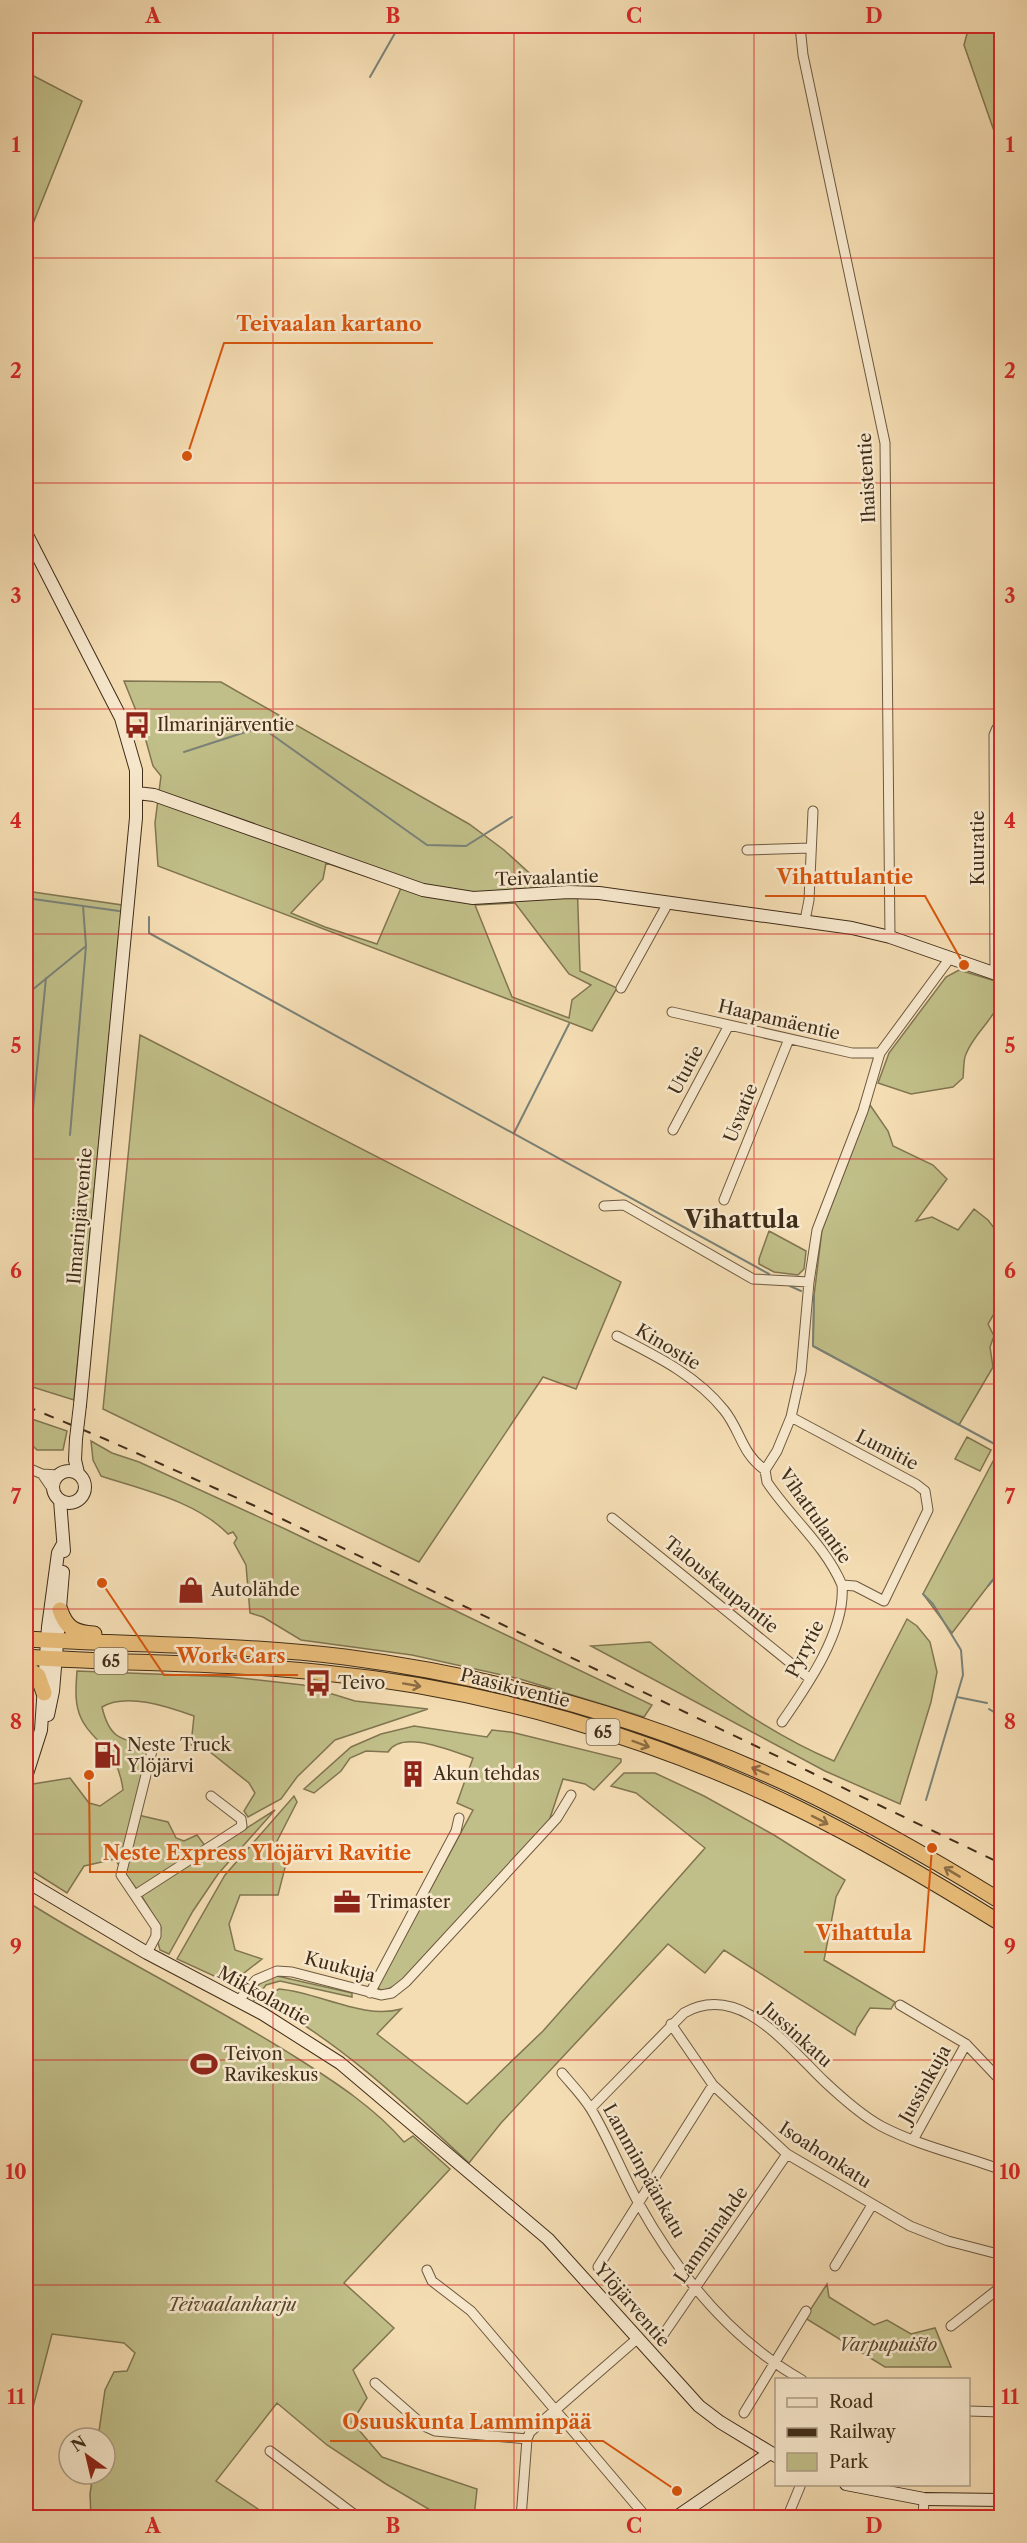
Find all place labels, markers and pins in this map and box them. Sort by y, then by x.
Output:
callout: Teivaalan kartano [224,305,433,343]
bus stop icon: Ilmarinjärventie [122,710,152,740]
place label: Ilmarinjärventie [157,714,294,736]
callout: Vihattulantie [765,858,925,896]
shop icon: Autolähde [176,1575,206,1605]
place label: Autolähde [210,1579,300,1601]
callout: Work Cars [164,1637,298,1675]
bus stop icon: Teivo [303,1668,333,1698]
place label: Teivo [338,1672,385,1694]
place label: Neste Truck Ylöjärvi [126,1734,233,1777]
fuel station icon: Neste Truck Ylöjärvi [92,1740,122,1770]
building icon: Akun tehdas [398,1759,428,1789]
place label: Akun tehdas [432,1763,540,1785]
callout: Neste Express Ylöjärvi Ravitie [90,1834,423,1872]
office icon: Trimaster [332,1887,362,1917]
place label: Trimaster [367,1891,451,1913]
callout: Vihattula [804,1914,924,1952]
place label: Teivon Ravikeskus [224,2043,318,2086]
sports icon: Teivon Ravikeskus [189,2049,219,2079]
callout: Osuuskunta Lamminpää [330,2403,603,2441]

